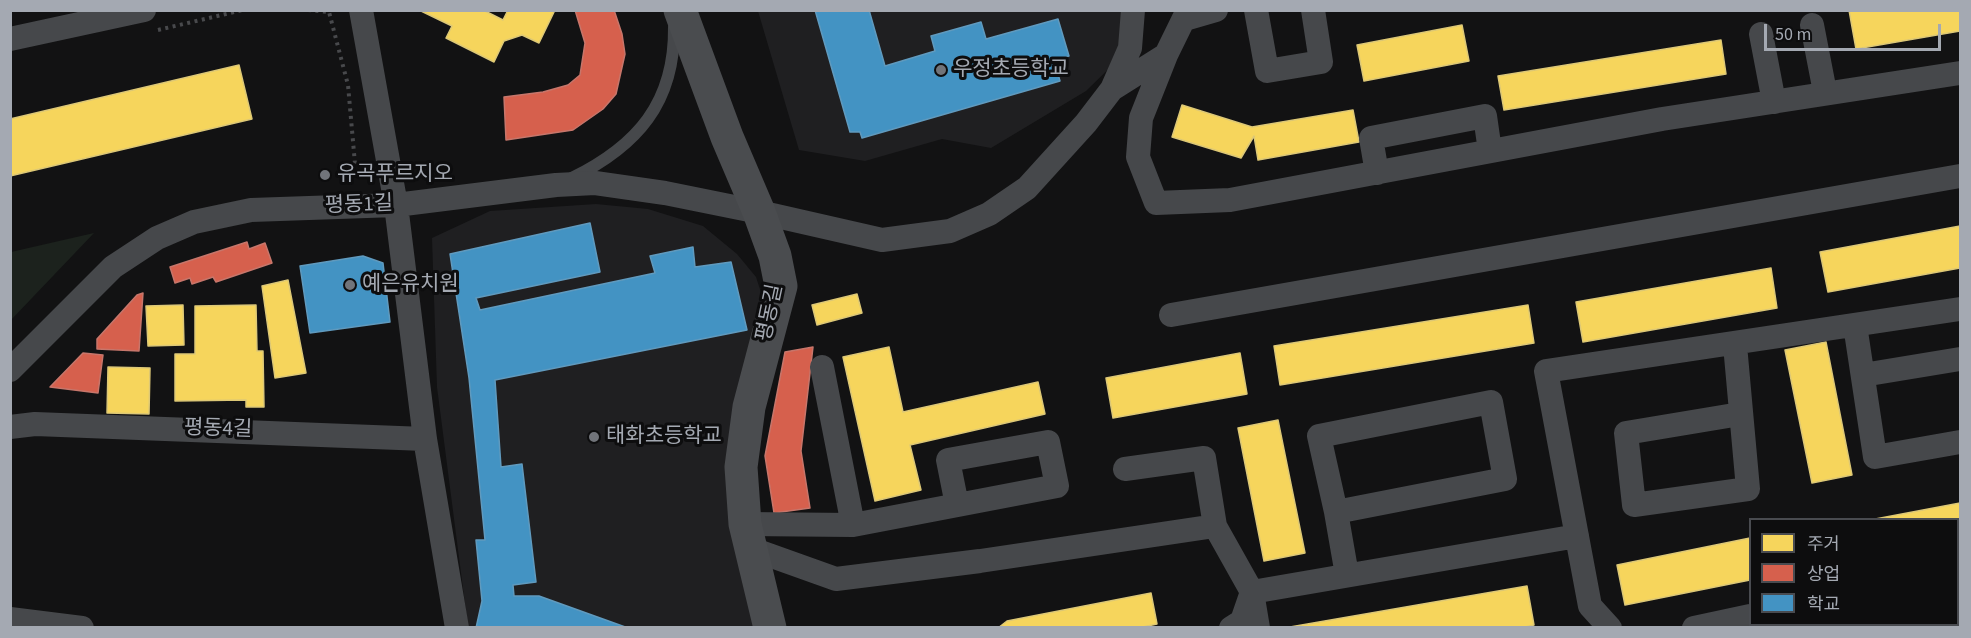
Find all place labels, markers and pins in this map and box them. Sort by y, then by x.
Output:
place label: 우정초등학교 [953,57,1069,83]
marker: 우정초등학교 [934,63,948,77]
place label: 유곡푸르지오 [337,162,453,188]
marker: 유곡푸르지오 [318,168,332,182]
place label: 예은유치원 [362,272,459,298]
marker: 예은유치원 [343,278,357,292]
place label: 태화초등학교 [606,424,722,450]
marker: 태화초등학교 [587,430,601,444]

